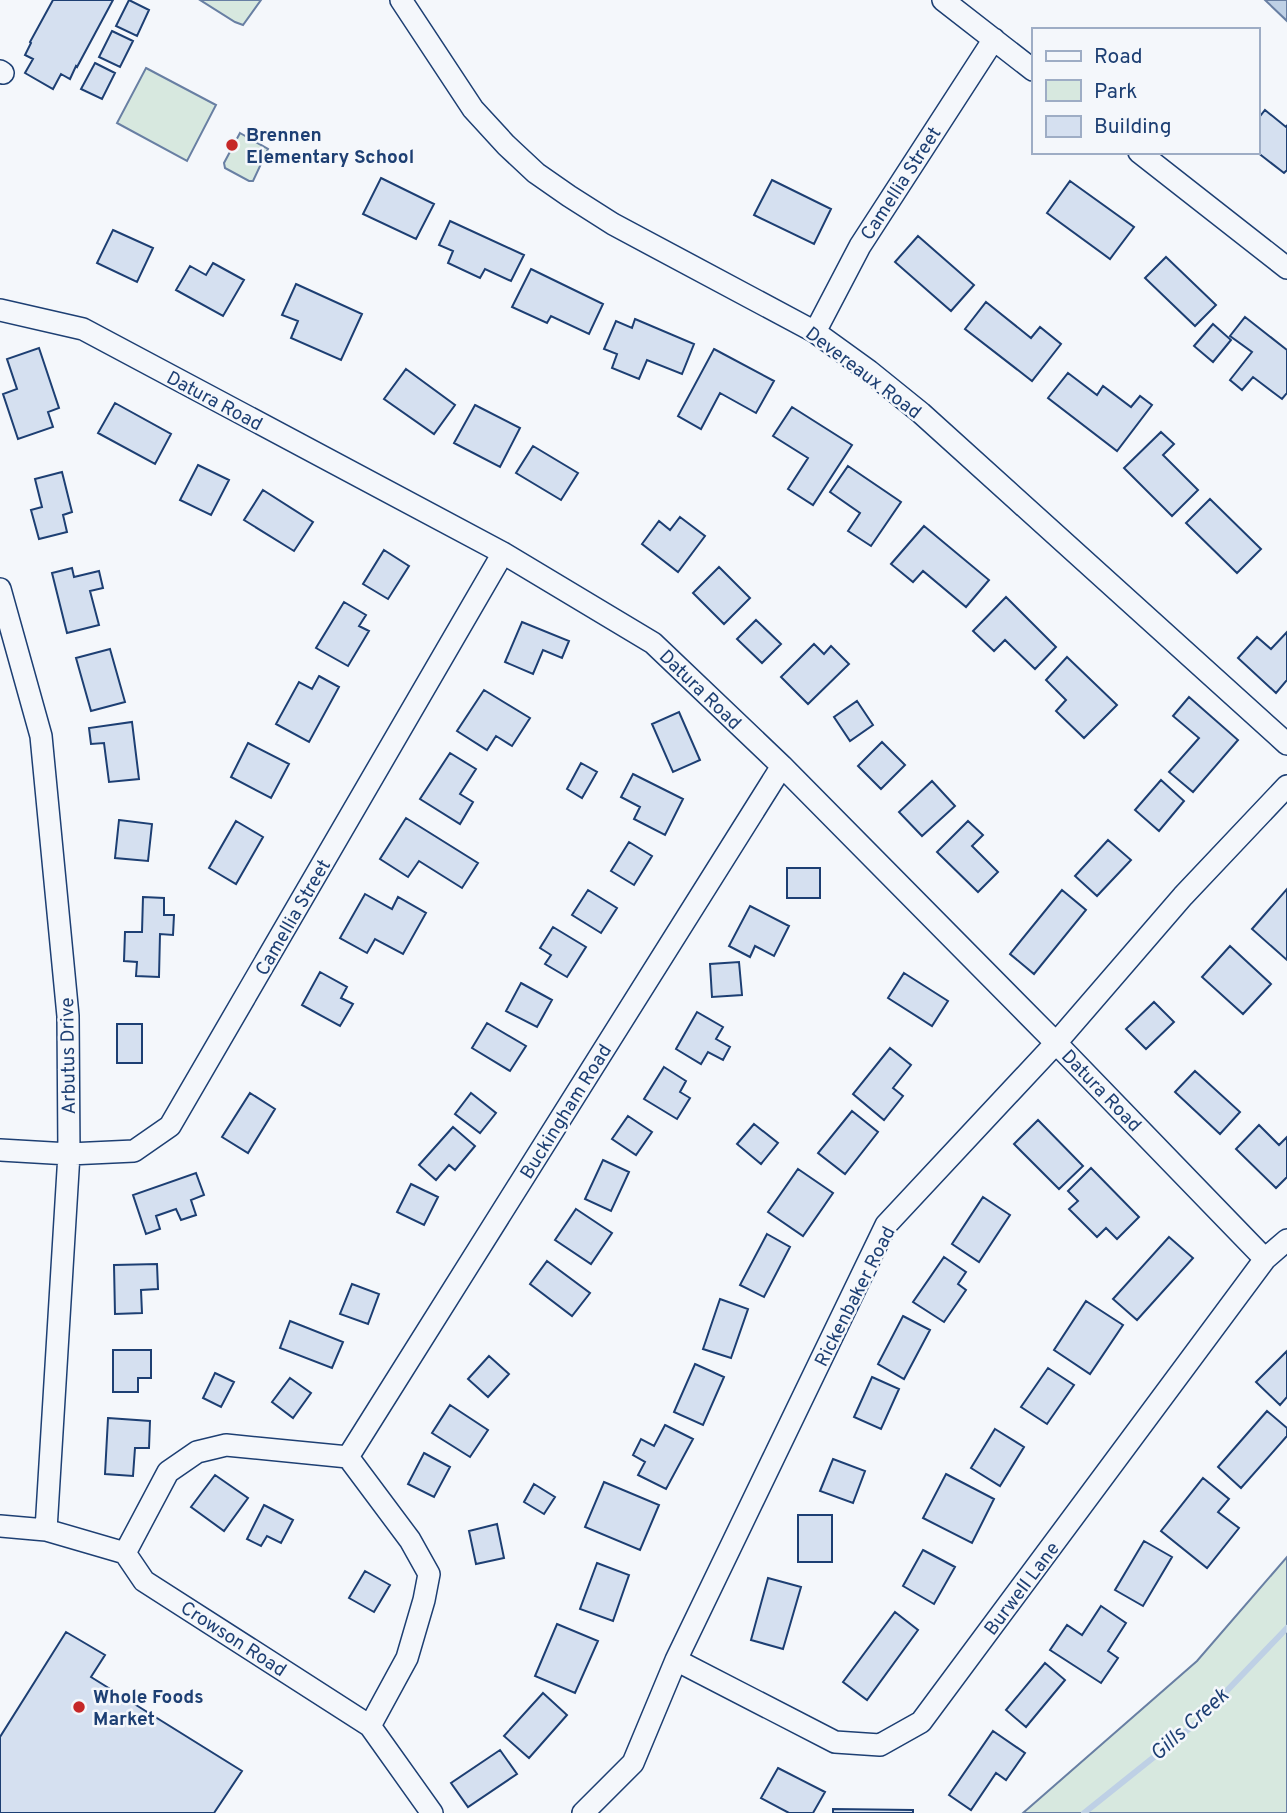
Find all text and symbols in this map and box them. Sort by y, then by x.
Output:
legend [1032,28,1259,154]
text: Road [1094,44,1143,71]
text: Park [1094,79,1137,106]
text: Building [1094,114,1172,141]
street label: Camellia Street [856,123,947,245]
place label: Brennen Elementary School [246,124,414,170]
marker: Brennen Elementary School [224,137,240,153]
street label: Devereaux Road [800,322,925,425]
street label: Datura Road [162,366,266,437]
street label: Datura Road [653,645,746,736]
street label: Camellia Street [251,855,337,981]
street label: Arbutus Drive [56,997,82,1115]
street label: Buckingham Road [516,1040,618,1184]
street label: Datura Road [1055,1045,1146,1138]
street label: Rickenbaker Road [810,1223,902,1371]
street label: Burwell Lane [980,1538,1066,1641]
street label: Crowson Road [175,1597,290,1683]
water label: Gills Creek [1145,1682,1235,1768]
place label: Whole Foods Market [93,1686,204,1732]
marker: Whole Foods Market [71,1699,87,1715]

